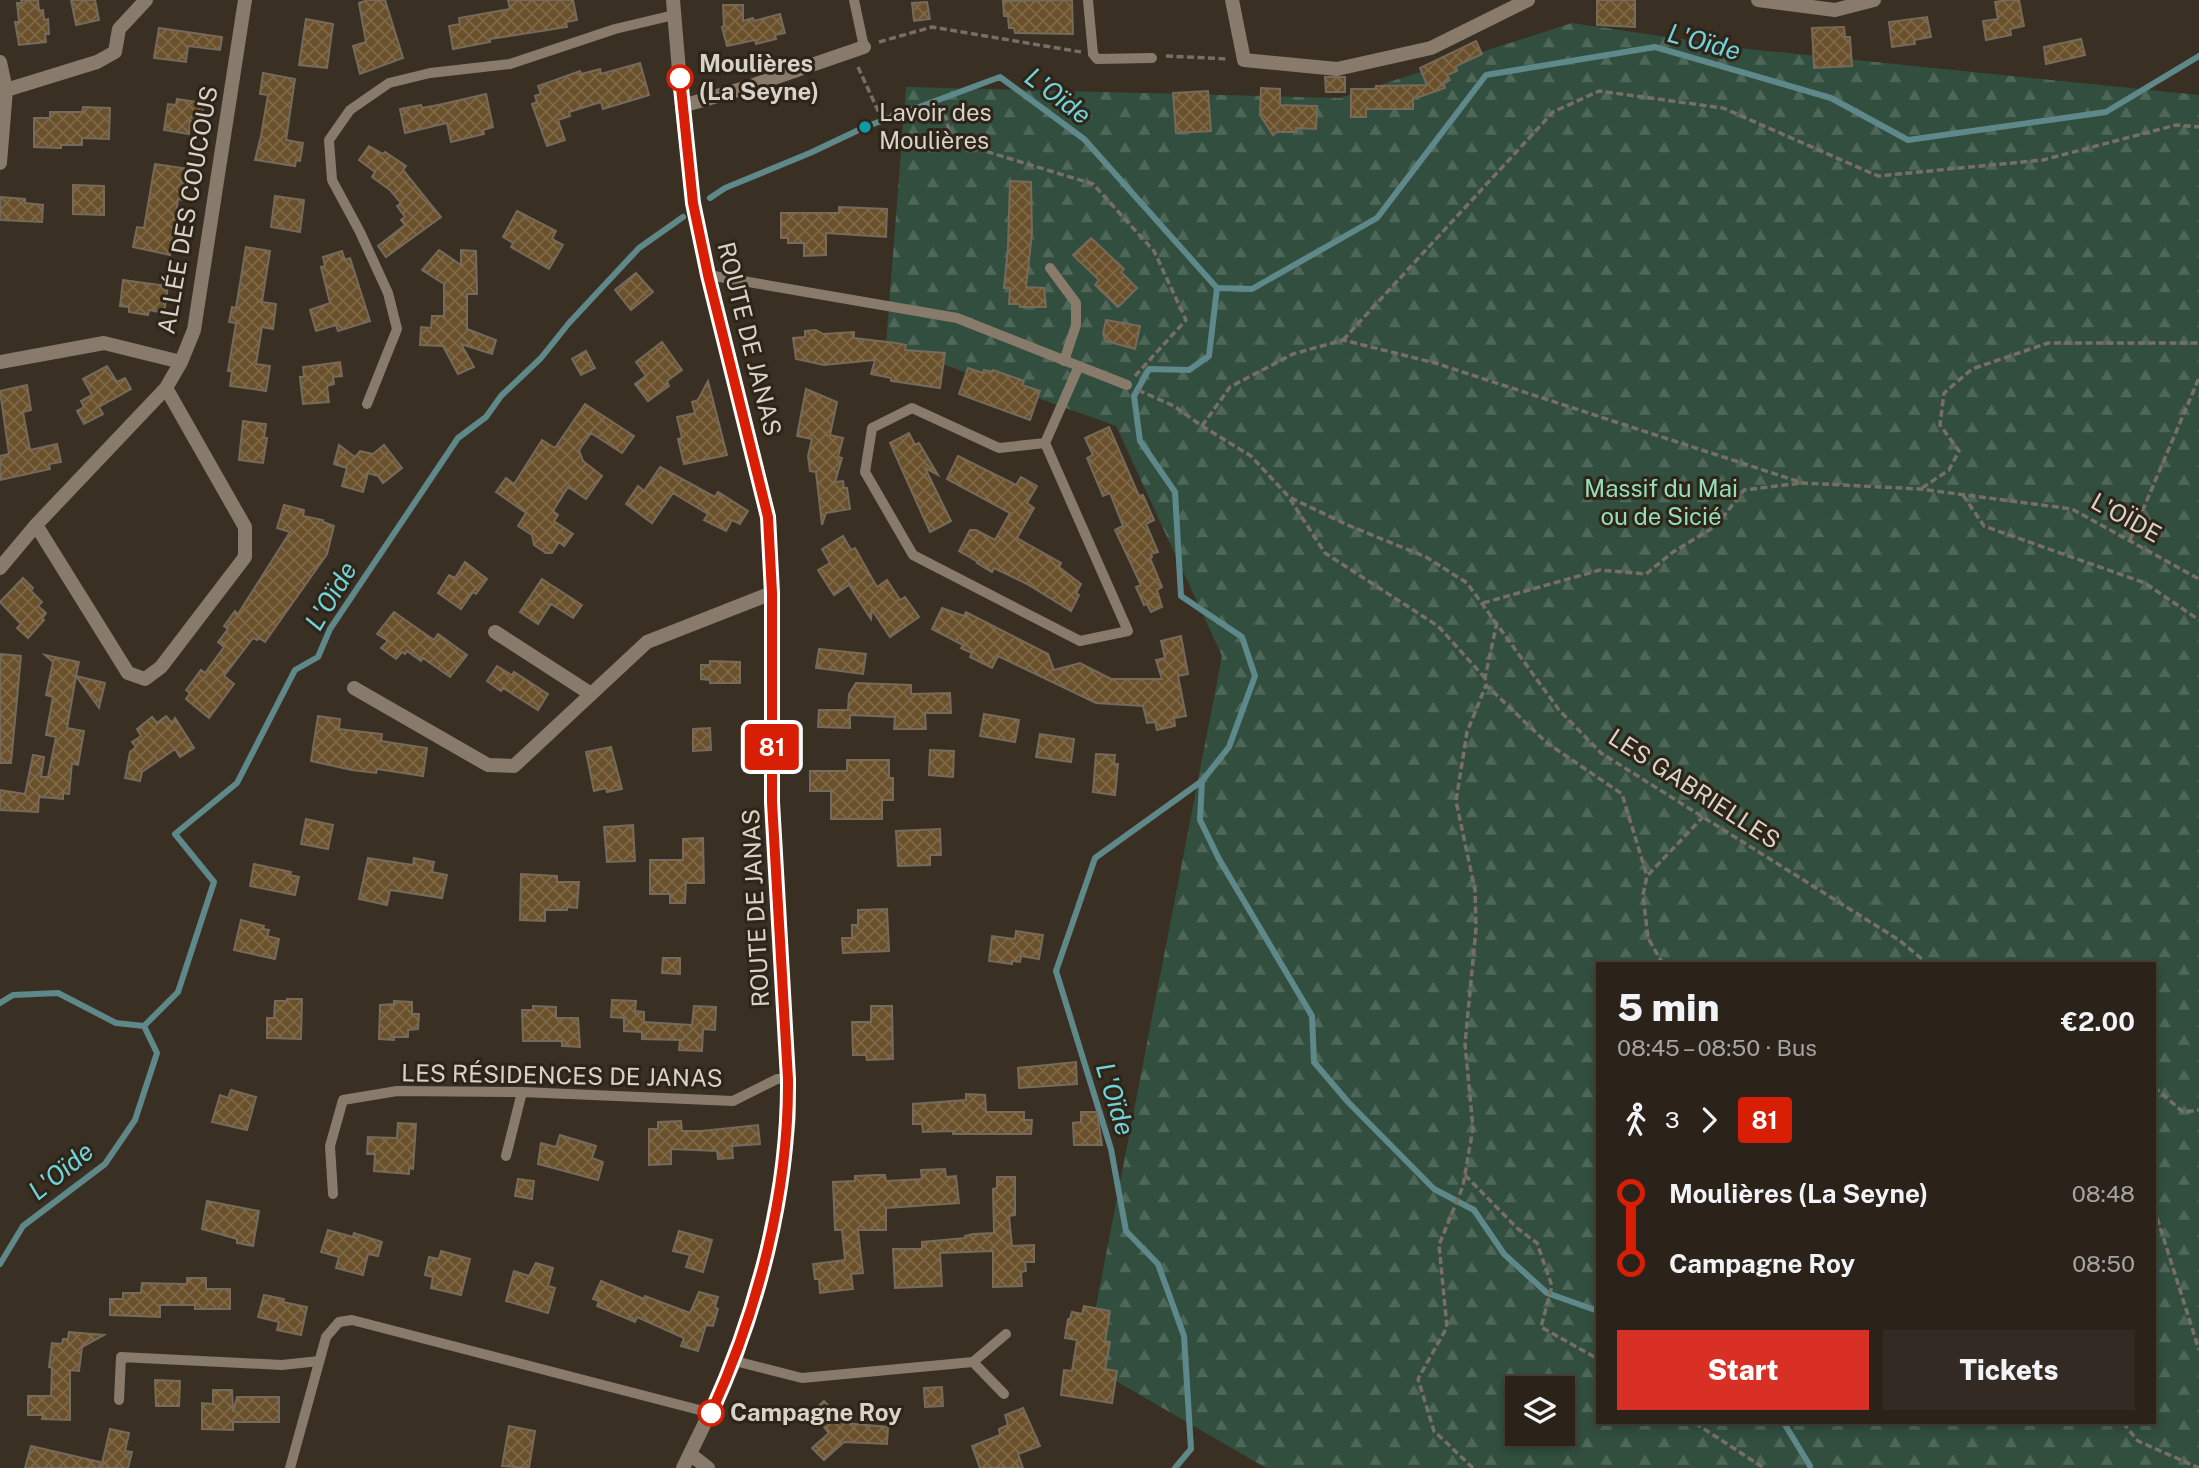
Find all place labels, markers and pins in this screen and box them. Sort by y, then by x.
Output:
place label: Moulières (La Seyne) [699,49,819,105]
marker: Moulières (La Seyne) [667,65,693,91]
place label: Lavoir des Moulières [879,98,992,154]
marker: Lavoir des Moulières [857,119,873,135]
place label: Campagne Roy [730,1398,902,1426]
marker: Campagne Roy [698,1400,724,1426]

